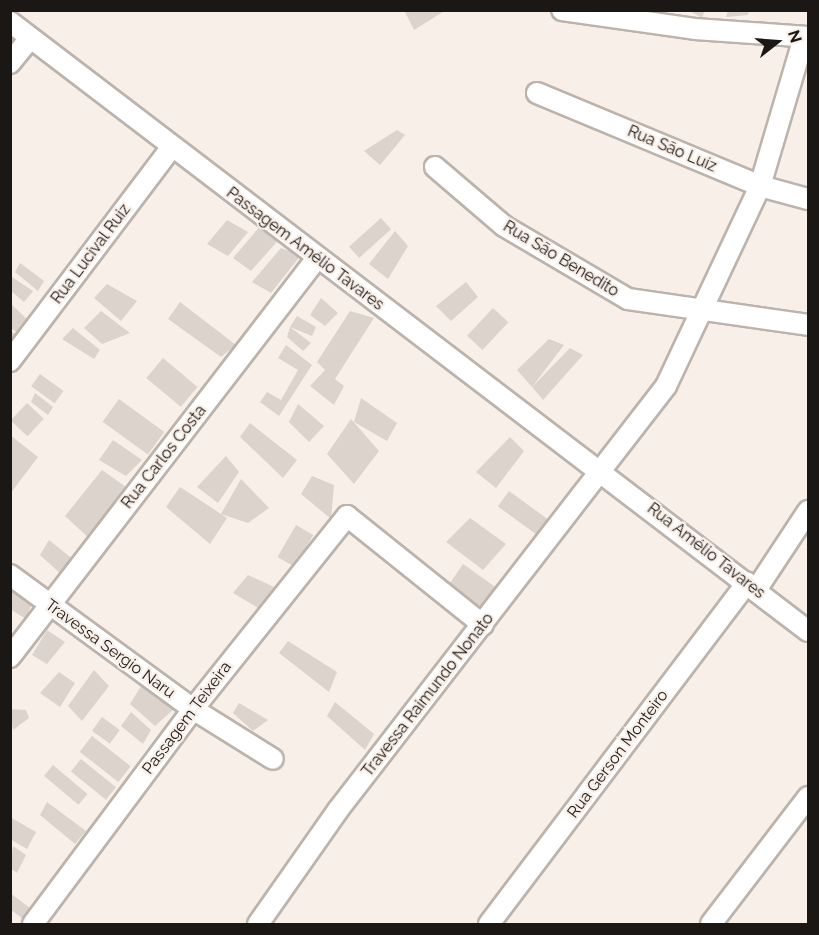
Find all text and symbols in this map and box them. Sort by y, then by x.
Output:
north arrow [747,12,807,72]
text: N [784,28,806,45]
street label: Rua São Luíz [625,122,719,176]
street label: Passagem Amélio Tavares [222,183,388,315]
street label: Rua Lucival Ruiz [47,200,135,308]
street label: Rua São Benedito [500,217,622,301]
street label: Rua Carlos Costa [118,401,210,513]
street label: Rua Amélio Tavares [643,499,769,603]
street label: Travessa Sergio Naru [41,595,179,703]
street label: Travessa Raimundo Nonato [358,609,498,781]
street label: Passagem Teixeira [138,658,236,778]
street label: Rua Gerson Monteiro [564,686,672,822]

